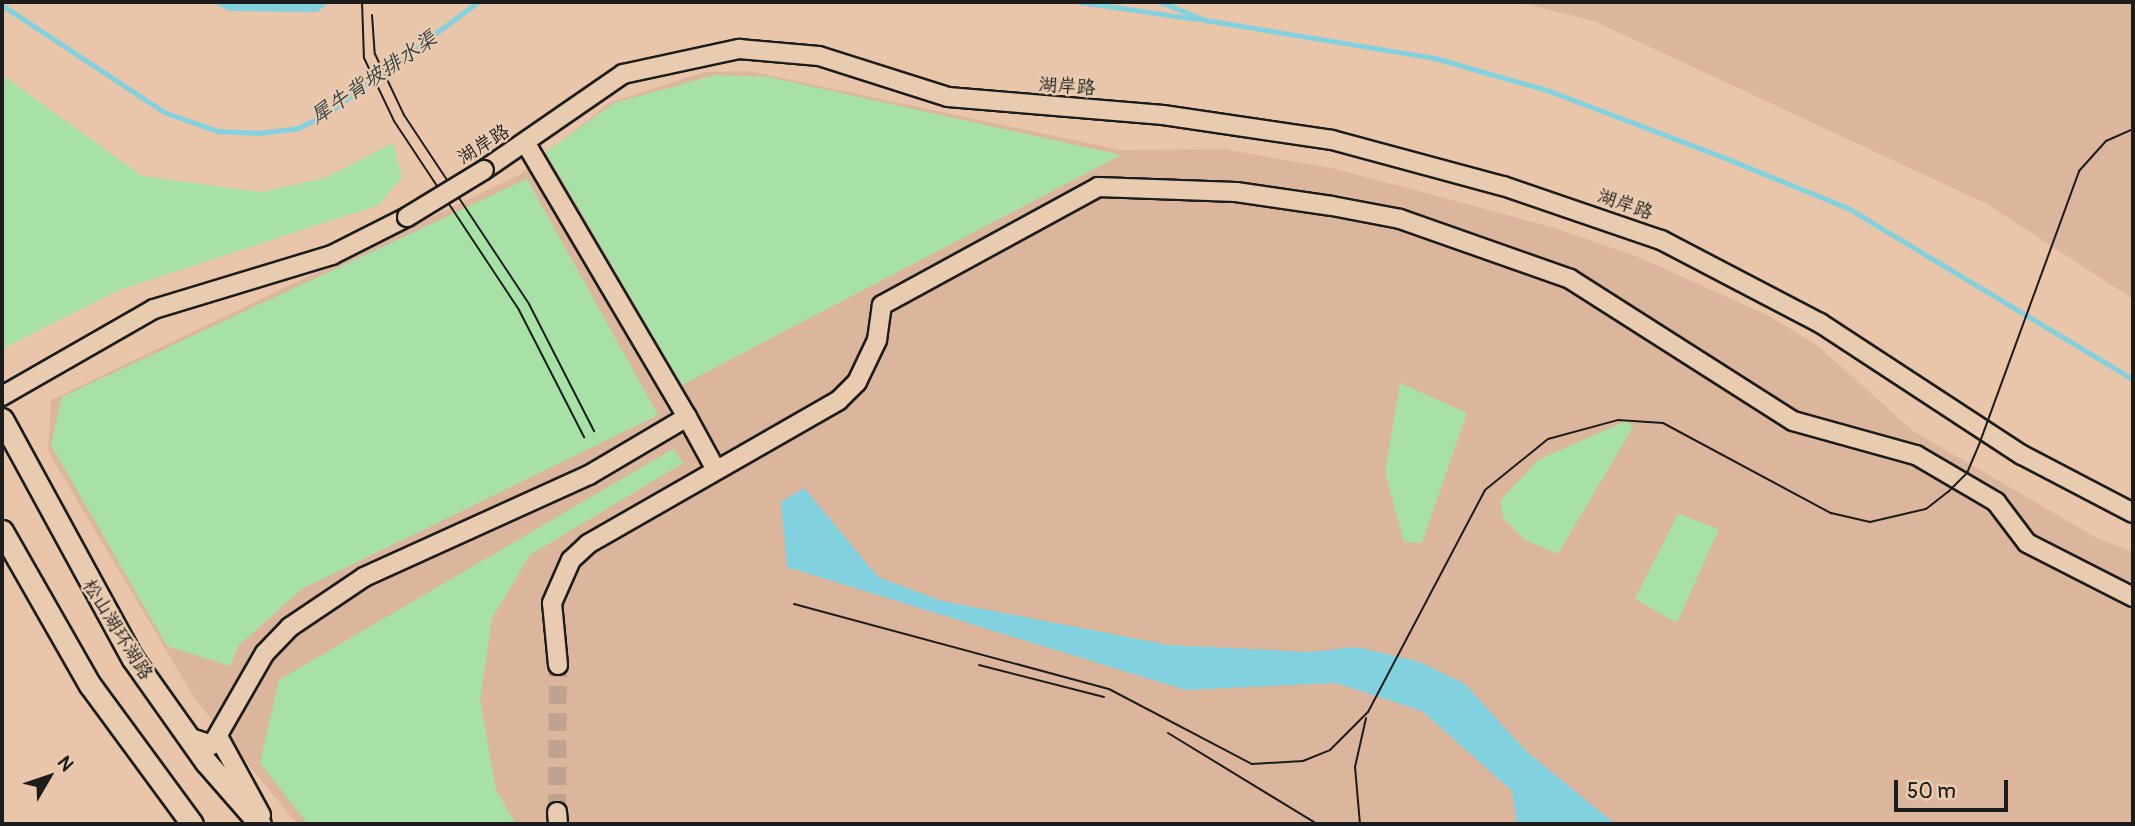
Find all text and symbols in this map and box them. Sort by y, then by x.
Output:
water label: 犀牛背坡排水渠 [306,26,442,130]
street label: 湖岸路 [1038,74,1096,100]
street label: 湖岸路 [454,120,514,170]
street label: 湖岸路 [1594,185,1656,225]
street label: 松山湖环湖路 [77,576,157,684]
north arrow [14,742,84,812]
text: N [52,751,79,776]
scale bar [1897,766,2011,810]
text: 50 m [1907,778,1956,805]

